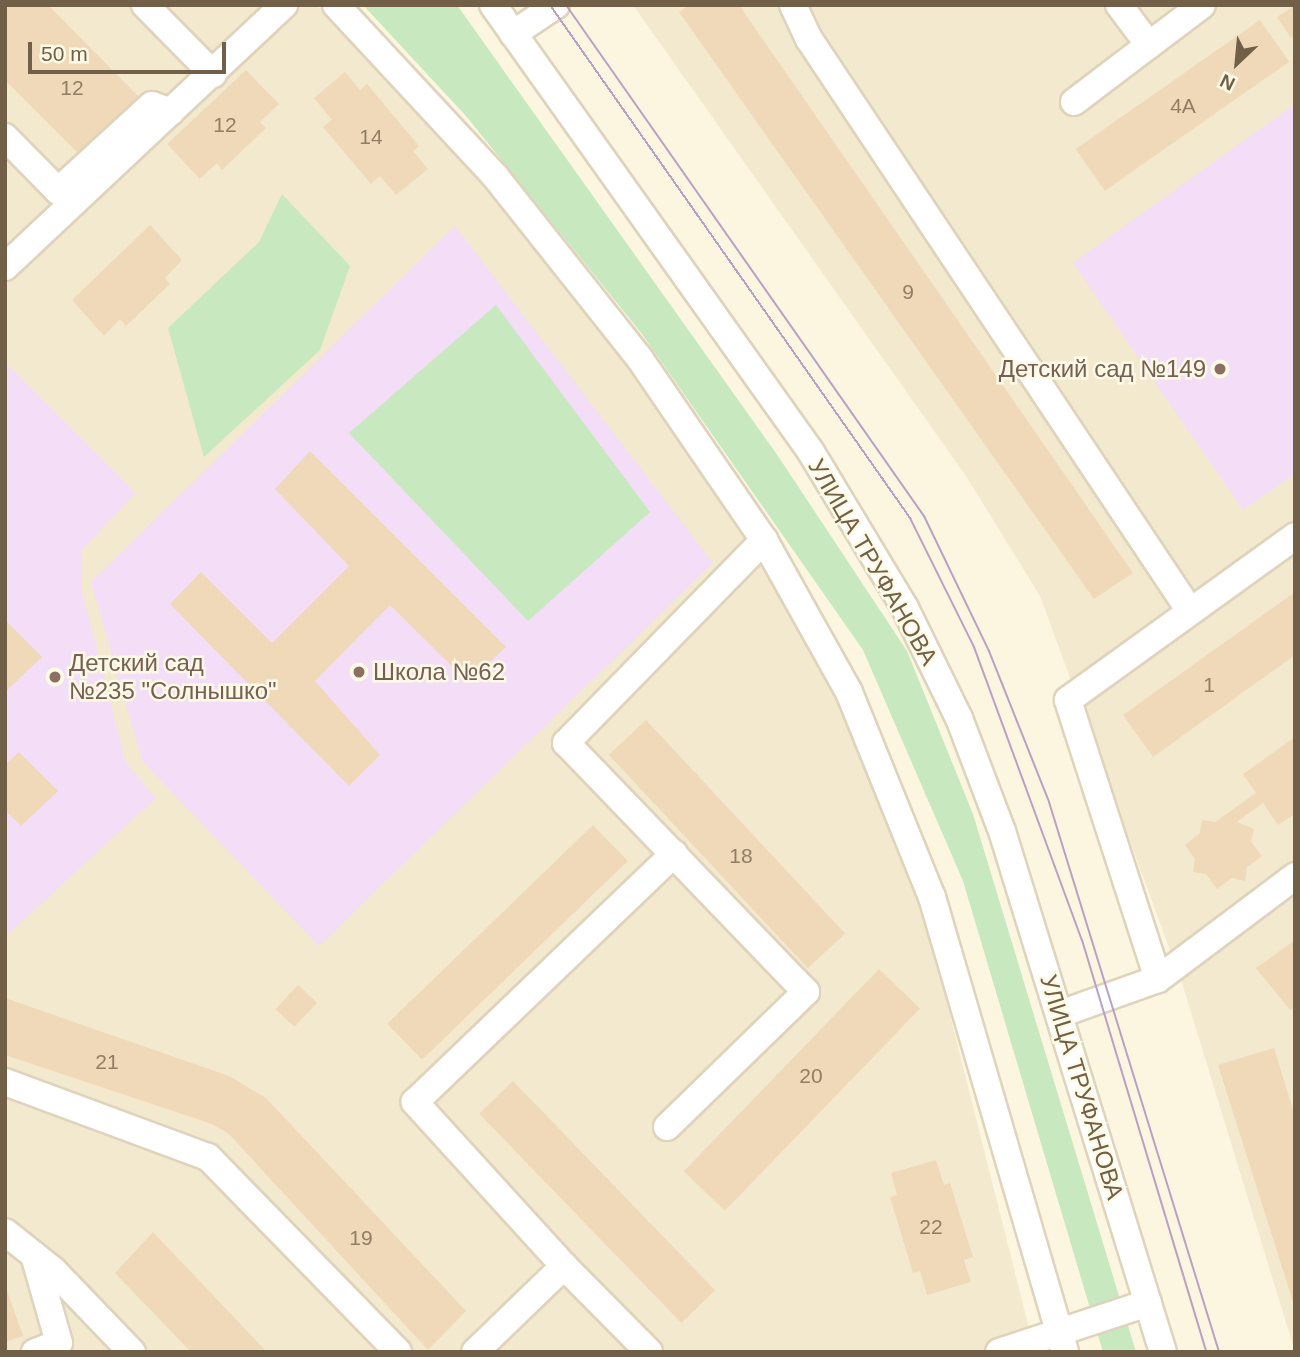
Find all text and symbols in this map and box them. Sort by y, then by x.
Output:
scale bar [32,28,229,72]
north arrow [1202,28,1272,98]
text: 50 m [41,42,88,65]
text: N [1217,70,1238,95]
house number: 12 [60,75,84,101]
house number: 4А [1170,93,1196,119]
house number: 12 [213,112,237,138]
house number: 14 [359,124,383,150]
house number: 9 [902,279,914,305]
place label: Детский сад №149 [999,355,1206,383]
marker: Детский сад №149 [1212,361,1228,377]
street label: УЛИЦА ТРУФАНОВА [802,454,944,670]
place label: Детский сад №235 "Солнышко" [69,649,277,705]
place label: Школа №62 [373,658,505,686]
marker: Школа №62 [351,664,367,680]
marker: Детский сад №235 "Солнышко" [47,669,63,685]
house number: 1 [1203,672,1215,698]
house number: 18 [729,843,753,869]
street label: УЛИЦА ТРУФАНОВА [1034,971,1130,1203]
house number: 21 [95,1049,119,1075]
house number: 20 [799,1063,823,1089]
house number: 22 [919,1214,943,1240]
house number: 19 [349,1225,373,1251]

